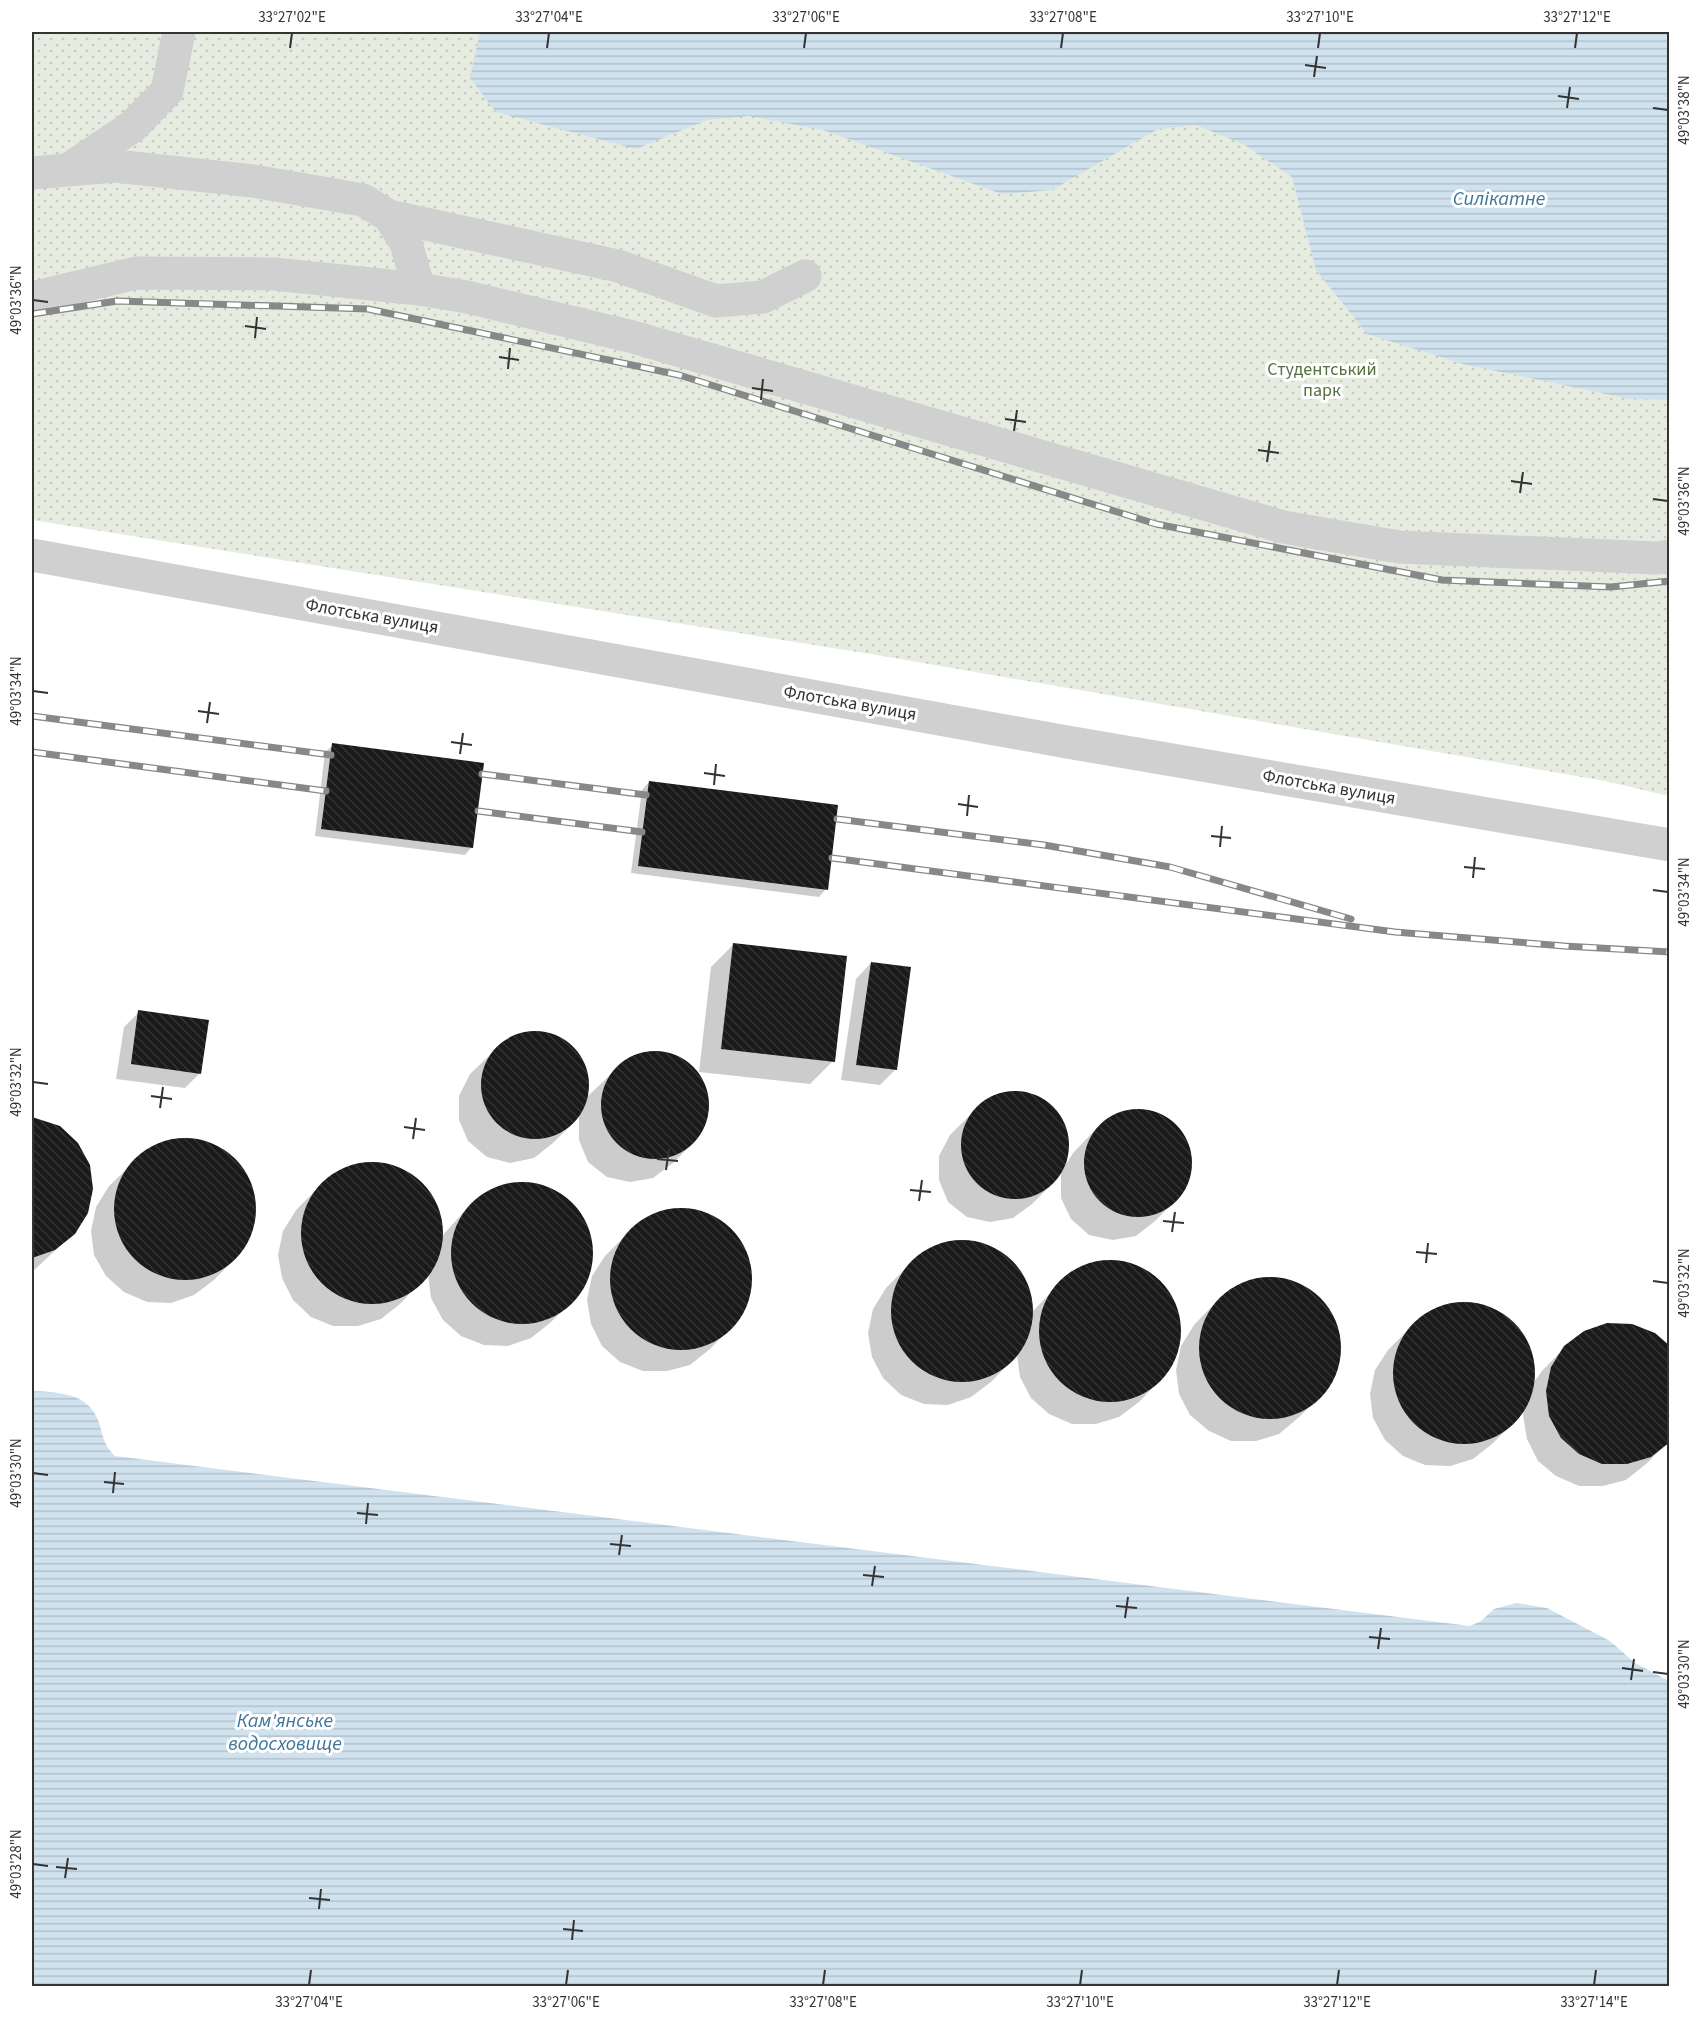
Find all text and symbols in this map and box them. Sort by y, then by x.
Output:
text: 33°27'02"E [258,7,326,28]
text: 33°27'04"E [515,7,583,28]
text: 33°27'06"E [772,7,840,28]
text: 33°27'08"E [1029,7,1097,28]
text: 33°27'10"E [1286,7,1354,28]
text: 33°27'12"E [1543,7,1611,28]
text: 49°03'38"N [1674,75,1695,145]
water label: Силікатне [1453,185,1545,213]
text: 49°03'36"N [6,265,27,335]
park label: Студентський парк [1267,357,1377,403]
text: 49°03'36"N [1674,466,1695,536]
street label: Флотська вулиця [303,592,441,640]
text: 49°03'34"N [6,656,27,726]
street label: Флотська вулиця [781,679,919,727]
street label: Флотська вулиця [1260,763,1398,811]
text: 49°03'34"N [1674,857,1695,927]
text: 49°03'32"N [6,1047,27,1117]
text: 49°03'32"N [1674,1248,1695,1318]
text: 49°03'30"N [6,1438,27,1508]
text: 49°03'30"N [1674,1639,1695,1709]
water label: Кам'янське водосховище [228,1707,342,1758]
text: 49°03'28"N [6,1829,27,1899]
text: 33°27'04"E [275,1992,343,2013]
text: 33°27'06"E [532,1992,600,2013]
text: 33°27'08"E [789,1992,857,2013]
text: 33°27'10"E [1046,1992,1114,2013]
text: 33°27'12"E [1303,1992,1371,2013]
text: 33°27'14"E [1560,1992,1628,2013]

